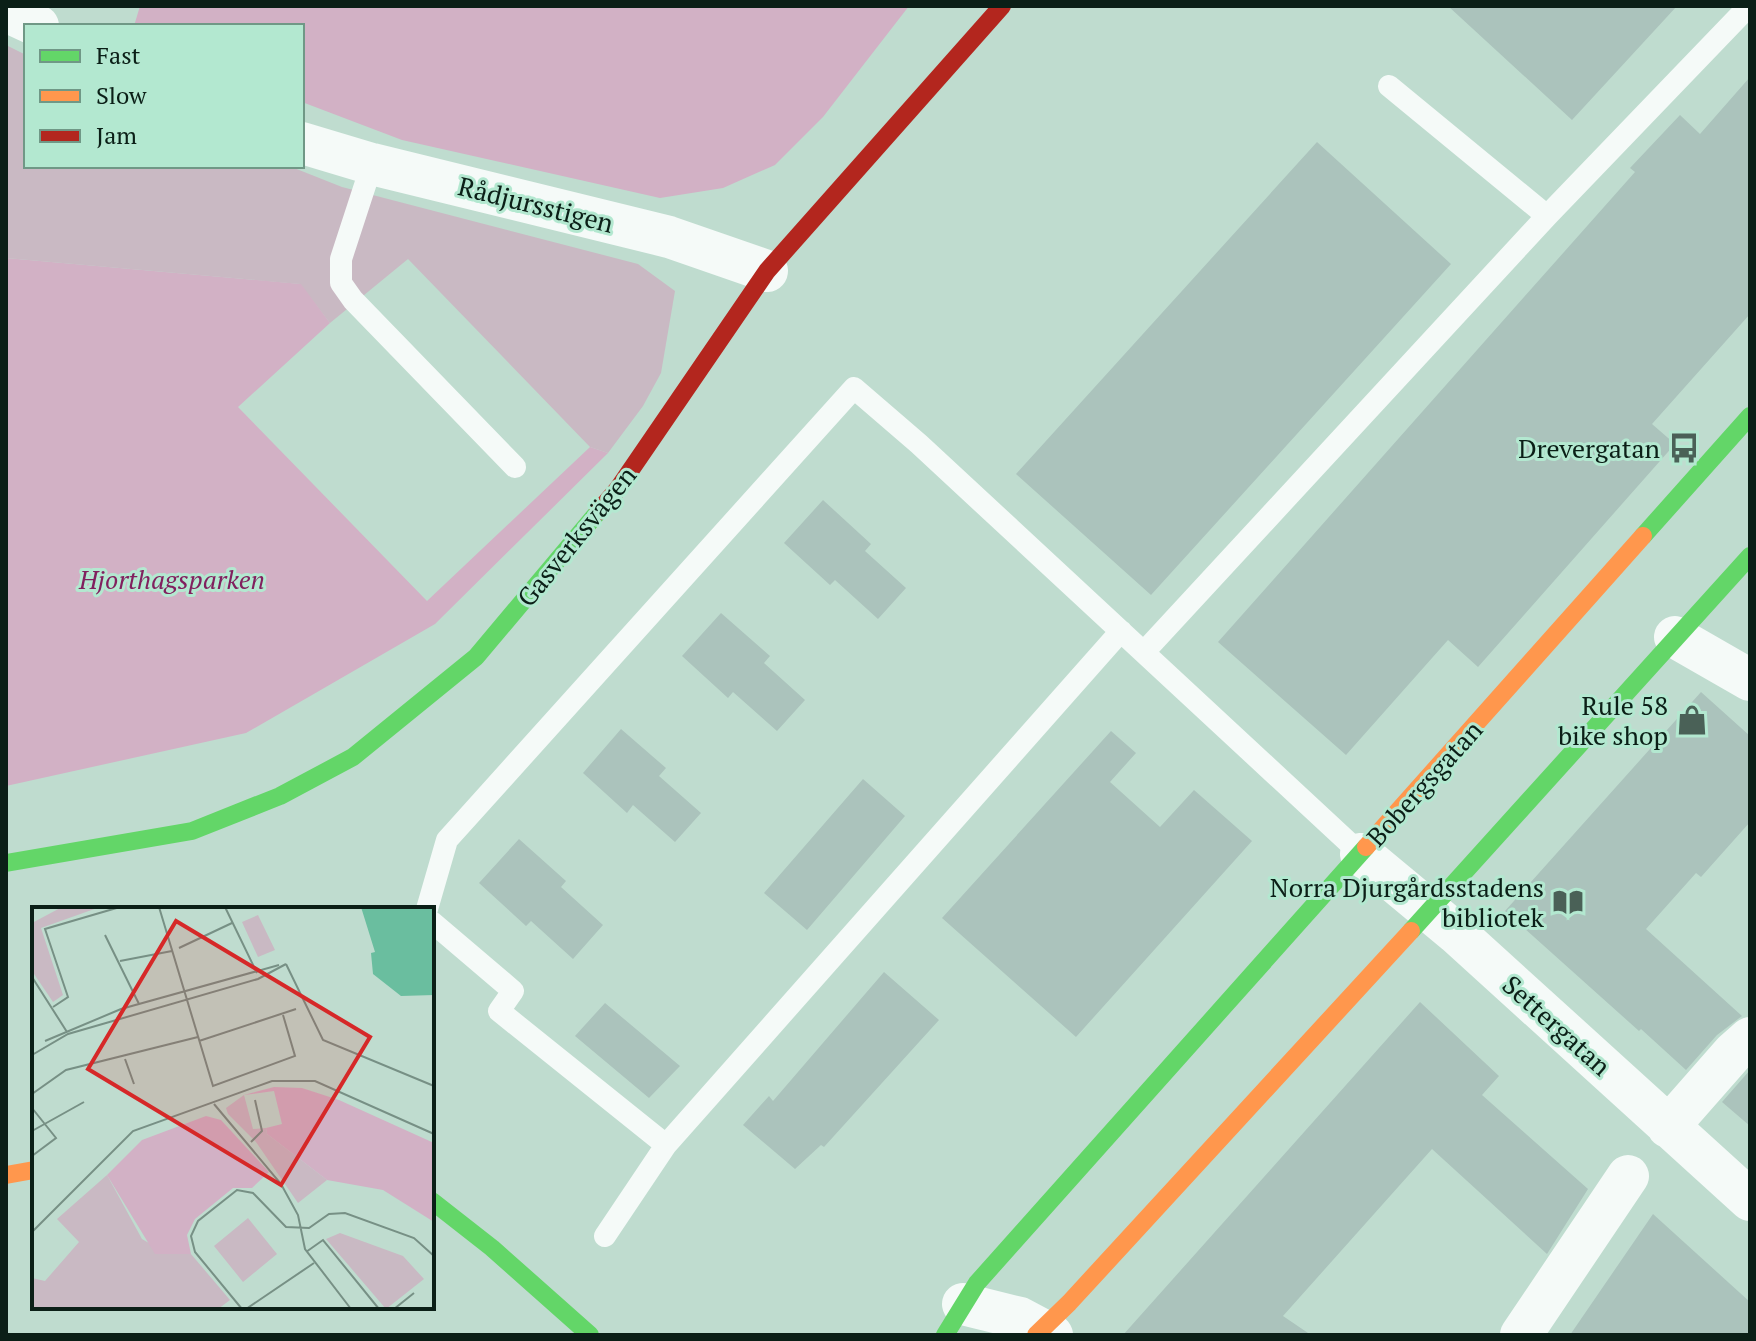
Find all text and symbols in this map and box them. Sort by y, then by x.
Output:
legend [24,24,304,168]
text: Fast [96,39,141,71]
text: Slow [96,79,147,111]
text: Jam [96,119,137,151]
street label: Rådjursstigen [455,168,617,240]
place label: Drevergatan [1518,431,1660,465]
bus stop icon: Drevergatan [1667,431,1701,465]
street label: Gasverksvägen [509,459,643,613]
park label: Hjorthagsparken [78,562,265,596]
place label: Rule 58 bike shop [1558,688,1668,752]
shop icon: Rule 58 bike shop [1675,703,1709,737]
street label: Bobergsgatan [1359,713,1489,853]
place label: Norra Djurgårdsstadens bibliotek [1270,870,1545,934]
library icon: Norra Djurgårdsstadens bibliotek [1551,885,1585,919]
inset map [32,907,434,1309]
street label: Settergatan [1496,967,1618,1083]

